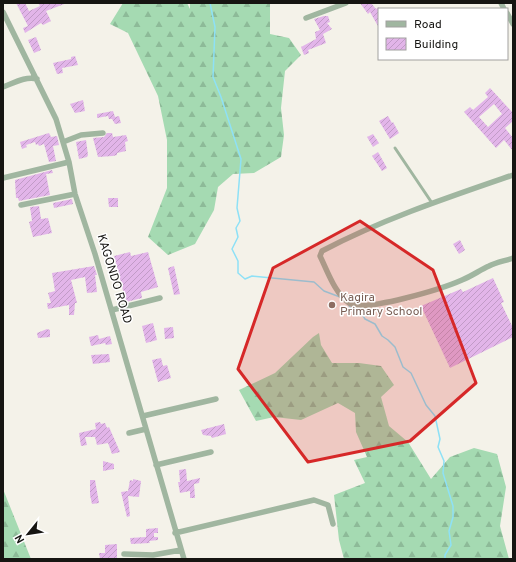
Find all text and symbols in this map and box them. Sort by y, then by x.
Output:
legend [378,8,508,60]
text: Road [414,17,442,33]
text: Building [414,37,458,53]
street label: KAGONDO ROAD [93,232,135,326]
place label: Kagira Primary School [340,290,423,320]
marker: Kagira Primary School [327,300,337,310]
north arrow [8,514,48,554]
text: N [12,532,28,545]

